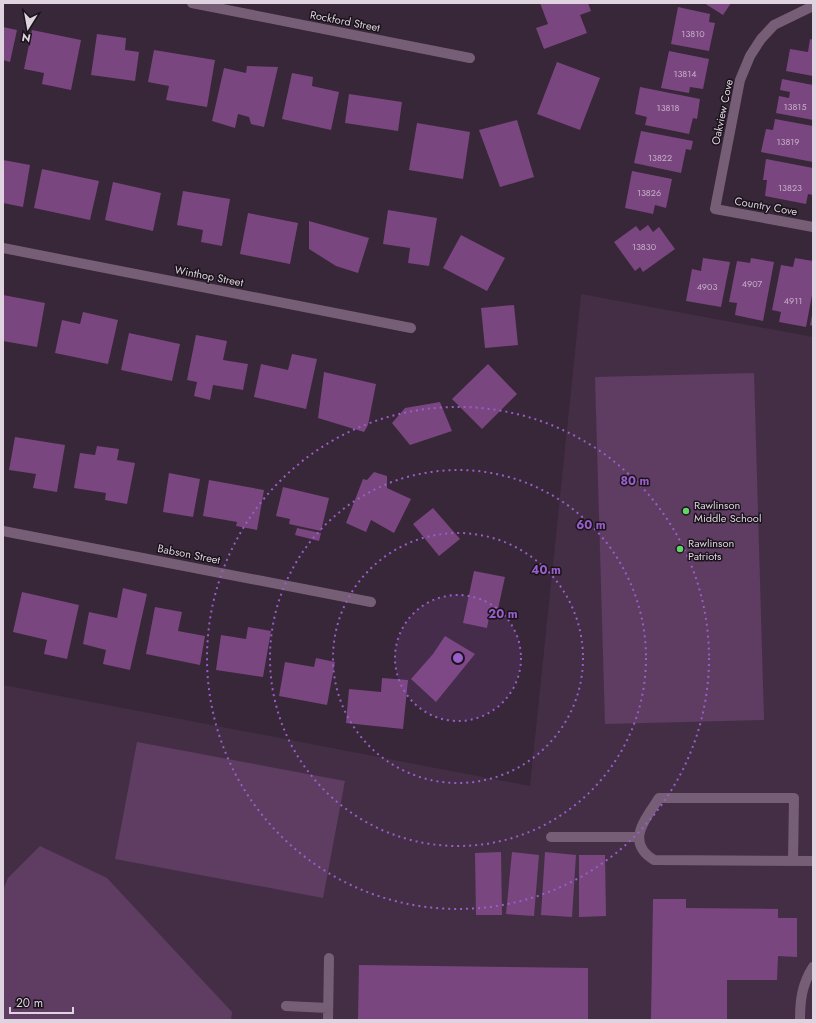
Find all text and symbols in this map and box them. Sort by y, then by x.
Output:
street label: Rockford Street [309,6,382,36]
north arrow [8,8,48,48]
house number: 13810 [681,27,705,40]
text: N [20,29,32,47]
house number: 13814 [673,67,697,80]
street label: Oakview Cove [707,77,737,146]
house number: 13815 [783,100,807,113]
house number: 13818 [657,101,680,114]
house number: 13819 [776,135,800,148]
house number: 13822 [648,151,672,164]
house number: 13823 [778,181,802,194]
house number: 13826 [637,186,661,199]
street label: Country Cove [733,193,799,219]
house number: 13830 [632,240,657,253]
street label: Winthop Street [173,261,245,291]
house number: 4907 [742,277,763,290]
house number: 4903 [697,280,717,293]
house number: 4911 [784,294,802,307]
text: 80 m [621,472,650,490]
place label: Rawlinson Middle School [694,497,761,526]
marker: Rawlinson Middle School [681,506,691,516]
text: 60 m [576,516,606,534]
place label: Rawlinson Patriots [688,535,734,564]
street label: Babson Street [156,540,222,568]
marker: Rawlinson Patriots [675,544,685,554]
text: 40 m [531,561,561,579]
text: 20 m [488,605,518,623]
centre of rings [451,651,465,665]
scale bar [10,989,73,1015]
text: 20 m [16,994,43,1012]

